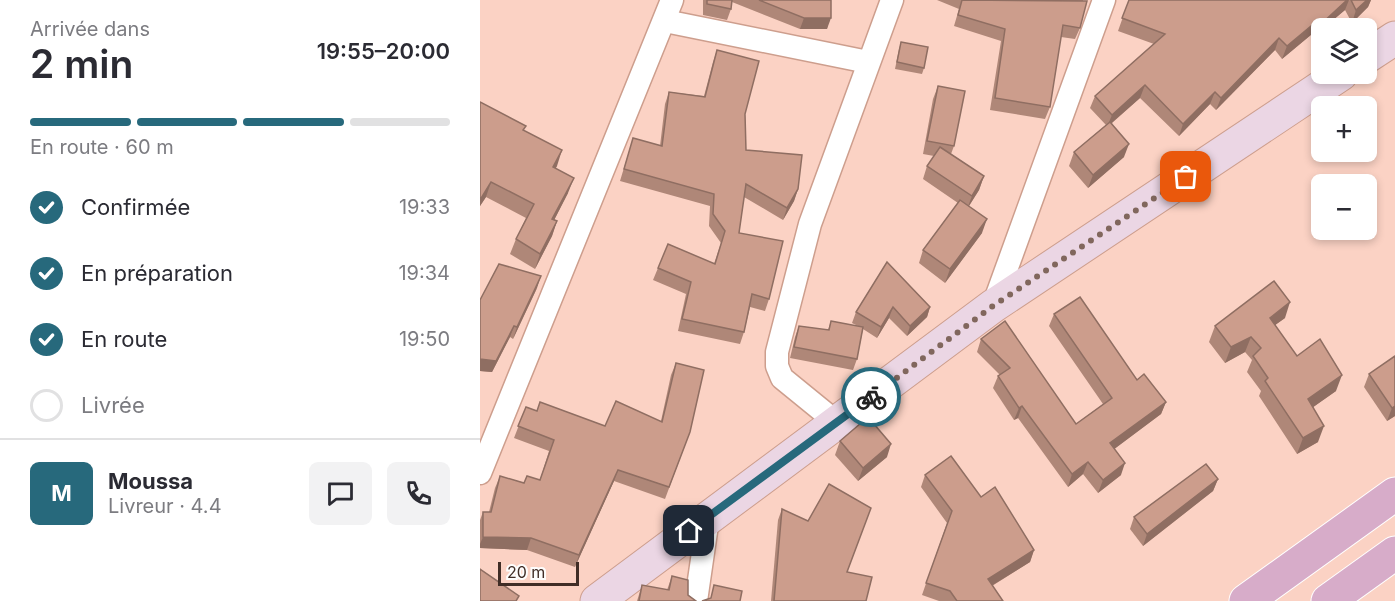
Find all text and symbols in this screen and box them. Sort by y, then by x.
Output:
text: Arrivée dans [30,17,150,41]
map controls [1311,18,1377,240]
button: layers [1311,18,1377,84]
text: 19:55–20:00 [317,38,450,64]
text: 2 min [30,40,133,87]
button: + [1311,96,1377,162]
text: En route · 60 m [30,135,174,159]
pin [1160,151,1211,202]
icon: bag [1169,160,1202,193]
button: − [1311,174,1377,240]
icon: check [30,191,63,224]
text: Confirmée [81,194,190,220]
text: 19:33 [399,195,450,219]
icon: check [30,257,63,290]
text: En préparation [81,260,233,286]
text: 19:34 [398,261,450,285]
icon: check [30,323,63,356]
text: En route [81,326,167,352]
text: 19:50 [399,327,450,351]
courier [841,367,901,427]
icon: bike [855,381,888,414]
text: Livrée [81,392,145,418]
button: chat [309,462,372,525]
button: phone [387,462,450,525]
text: Moussa [108,468,193,494]
text: M [51,480,72,506]
text: Livreur · 4.4 [108,494,222,518]
pin [663,505,714,556]
icon: home [672,514,705,547]
scale bar [498,559,579,586]
text: 20 m [507,562,545,582]

